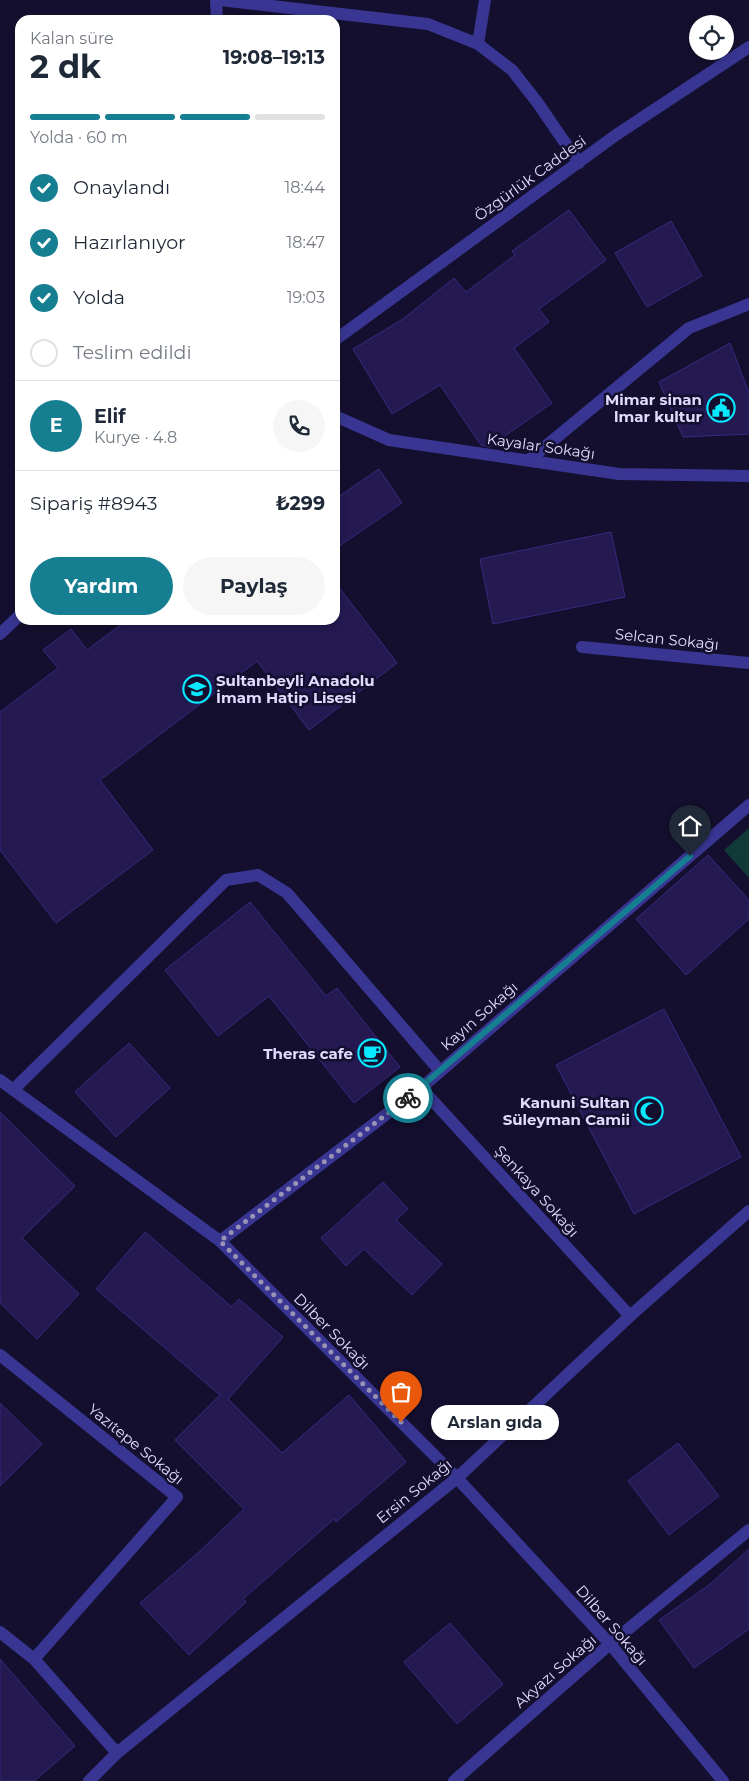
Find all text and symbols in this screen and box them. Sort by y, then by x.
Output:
map controls [689,15,734,60]
button: locate [689,15,734,60]
text: Kalan süre [30,29,114,48]
text: 19:08–19:13 [223,46,325,69]
text: 2 dk [30,47,101,86]
text: Yolda · 60 m [30,128,128,147]
street label: Özgürlük Caddesi [470,131,590,225]
icon: check [30,174,58,202]
text: Onaylandı [73,176,170,199]
text: 18:44 [284,178,325,197]
icon: check [30,229,58,257]
text: Hazırlanıyor [73,231,186,254]
text: 18:47 [286,233,325,252]
icon: check [30,284,58,312]
text: Yolda [73,286,125,309]
text: 19:03 [287,288,325,307]
text: Teslim edildi [73,341,192,364]
place label: Mimar sinan lmar kultur [605,390,703,426]
public building icon: Mimar sinan lmar kultur [706,393,736,423]
button: phone [273,400,325,452]
text: Elif [94,405,126,428]
text: E [50,414,62,437]
text: Kurye · 4.8 [94,428,177,447]
street label: Kayalar Sokağı [486,429,596,463]
text: Sipariş #8943 [30,492,158,515]
text: ₺299 [276,492,325,515]
button: Yardım [30,557,173,615]
button: Paylaş [183,557,325,615]
street label: Selcan Sokağı [614,624,720,654]
place label: Sultanbeyli Anadolu İmam Hatip Lisesi [216,671,375,707]
school or university icon: Sultanbeyli Anadolu İmam Hatip Lisesi [182,674,212,704]
pin [669,805,711,856]
icon: home [676,812,704,840]
street label: Kayın Sokağı [437,977,521,1055]
cafe icon: Theras cafe [357,1038,387,1068]
place label: Theras cafe [263,1044,353,1063]
courier [383,1073,433,1123]
icon: bike [394,1084,422,1112]
place label: Kanuni Sultan Süleyman Camii [503,1093,630,1129]
mosque icon: Kanuni Sultan Süleyman Camii [634,1096,664,1126]
street label: Şenkaya Sokağı [491,1141,583,1241]
street label: Dilber Sokağı [290,1289,374,1373]
pin [380,1371,422,1422]
icon: bag [387,1378,415,1406]
street label: Yazıtepe Sokağı [84,1400,188,1488]
callout: Arslan gıda [431,1404,558,1440]
text: Arslan gıda [448,1413,542,1432]
street label: Ersin Sokağı [372,1455,456,1527]
street label: Dilber Sokağı [572,1581,652,1669]
street label: Akyazı Sokağı [510,1630,600,1712]

